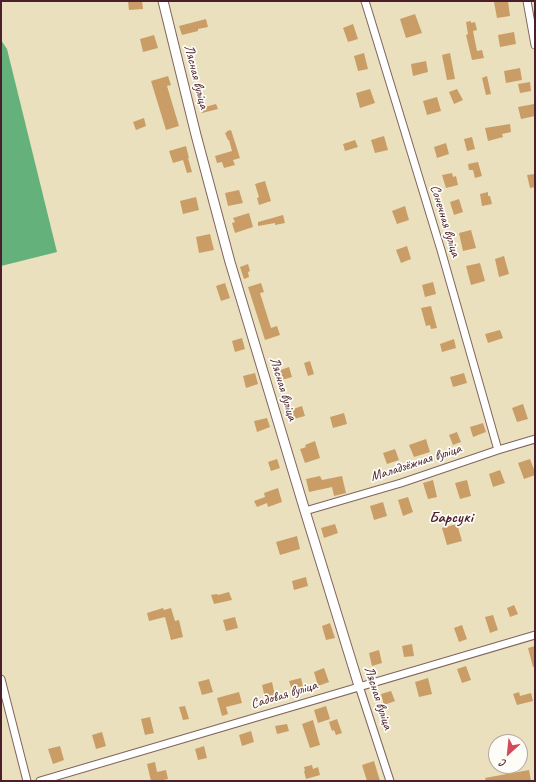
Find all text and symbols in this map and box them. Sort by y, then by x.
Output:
street label: Лясная вуліца [180,43,212,111]
street label: Сонечная вуліца [426,183,464,259]
street label: Лясная вуліца [265,355,301,423]
street label: Маладзёжная вуліца [368,440,464,486]
district label: Барсукі [429,508,473,528]
street label: Лясная вуліца [360,664,396,732]
street label: Садовая вуліца [249,677,319,713]
north arrow [488,734,528,774]
text: С [497,756,509,771]

